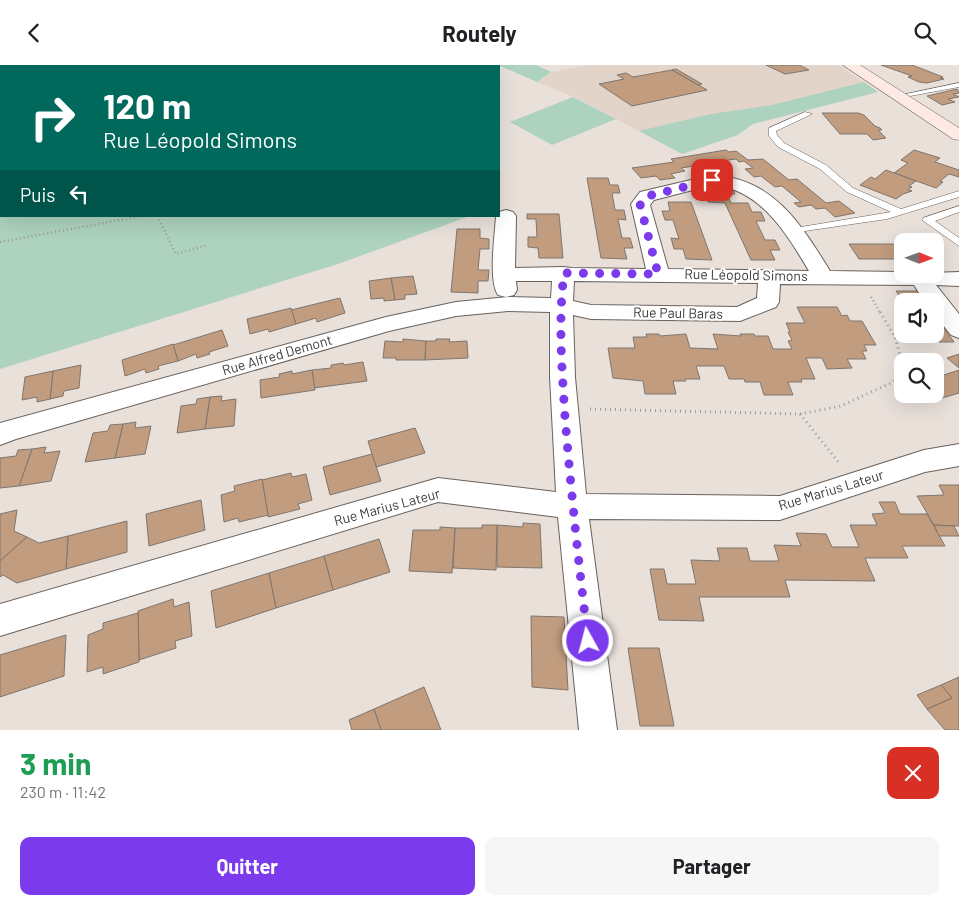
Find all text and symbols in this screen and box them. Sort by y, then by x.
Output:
icon: back [20,19,48,47]
icon: search [911,19,939,47]
text: Routely [442,20,517,46]
text: 120 m [103,84,191,126]
icon: right [20,85,85,150]
text: Rue Léopold Simons [103,126,297,152]
pin [691,159,733,201]
icon: arrive [698,166,726,194]
icon: left [65,180,93,208]
text: Puis [20,183,55,206]
north arrow [894,233,944,283]
map controls [894,233,944,403]
street label: Rue Léopold Simons [684,265,808,284]
button: sound [894,293,944,343]
street label: Rue Paul Baras [633,303,723,322]
street label: Rue Alfred Demont [220,331,334,378]
button: search [894,353,944,403]
street label: Rue Marius Lateur [776,465,886,514]
street label: Rue Marius Lateur [332,484,442,529]
position arrow [561,614,613,666]
text: 3 min [20,745,91,781]
button: close [887,747,939,799]
text: 230 m · 11:42 [20,782,106,801]
button: Quitter [20,837,475,895]
button: Partager [485,837,939,895]

